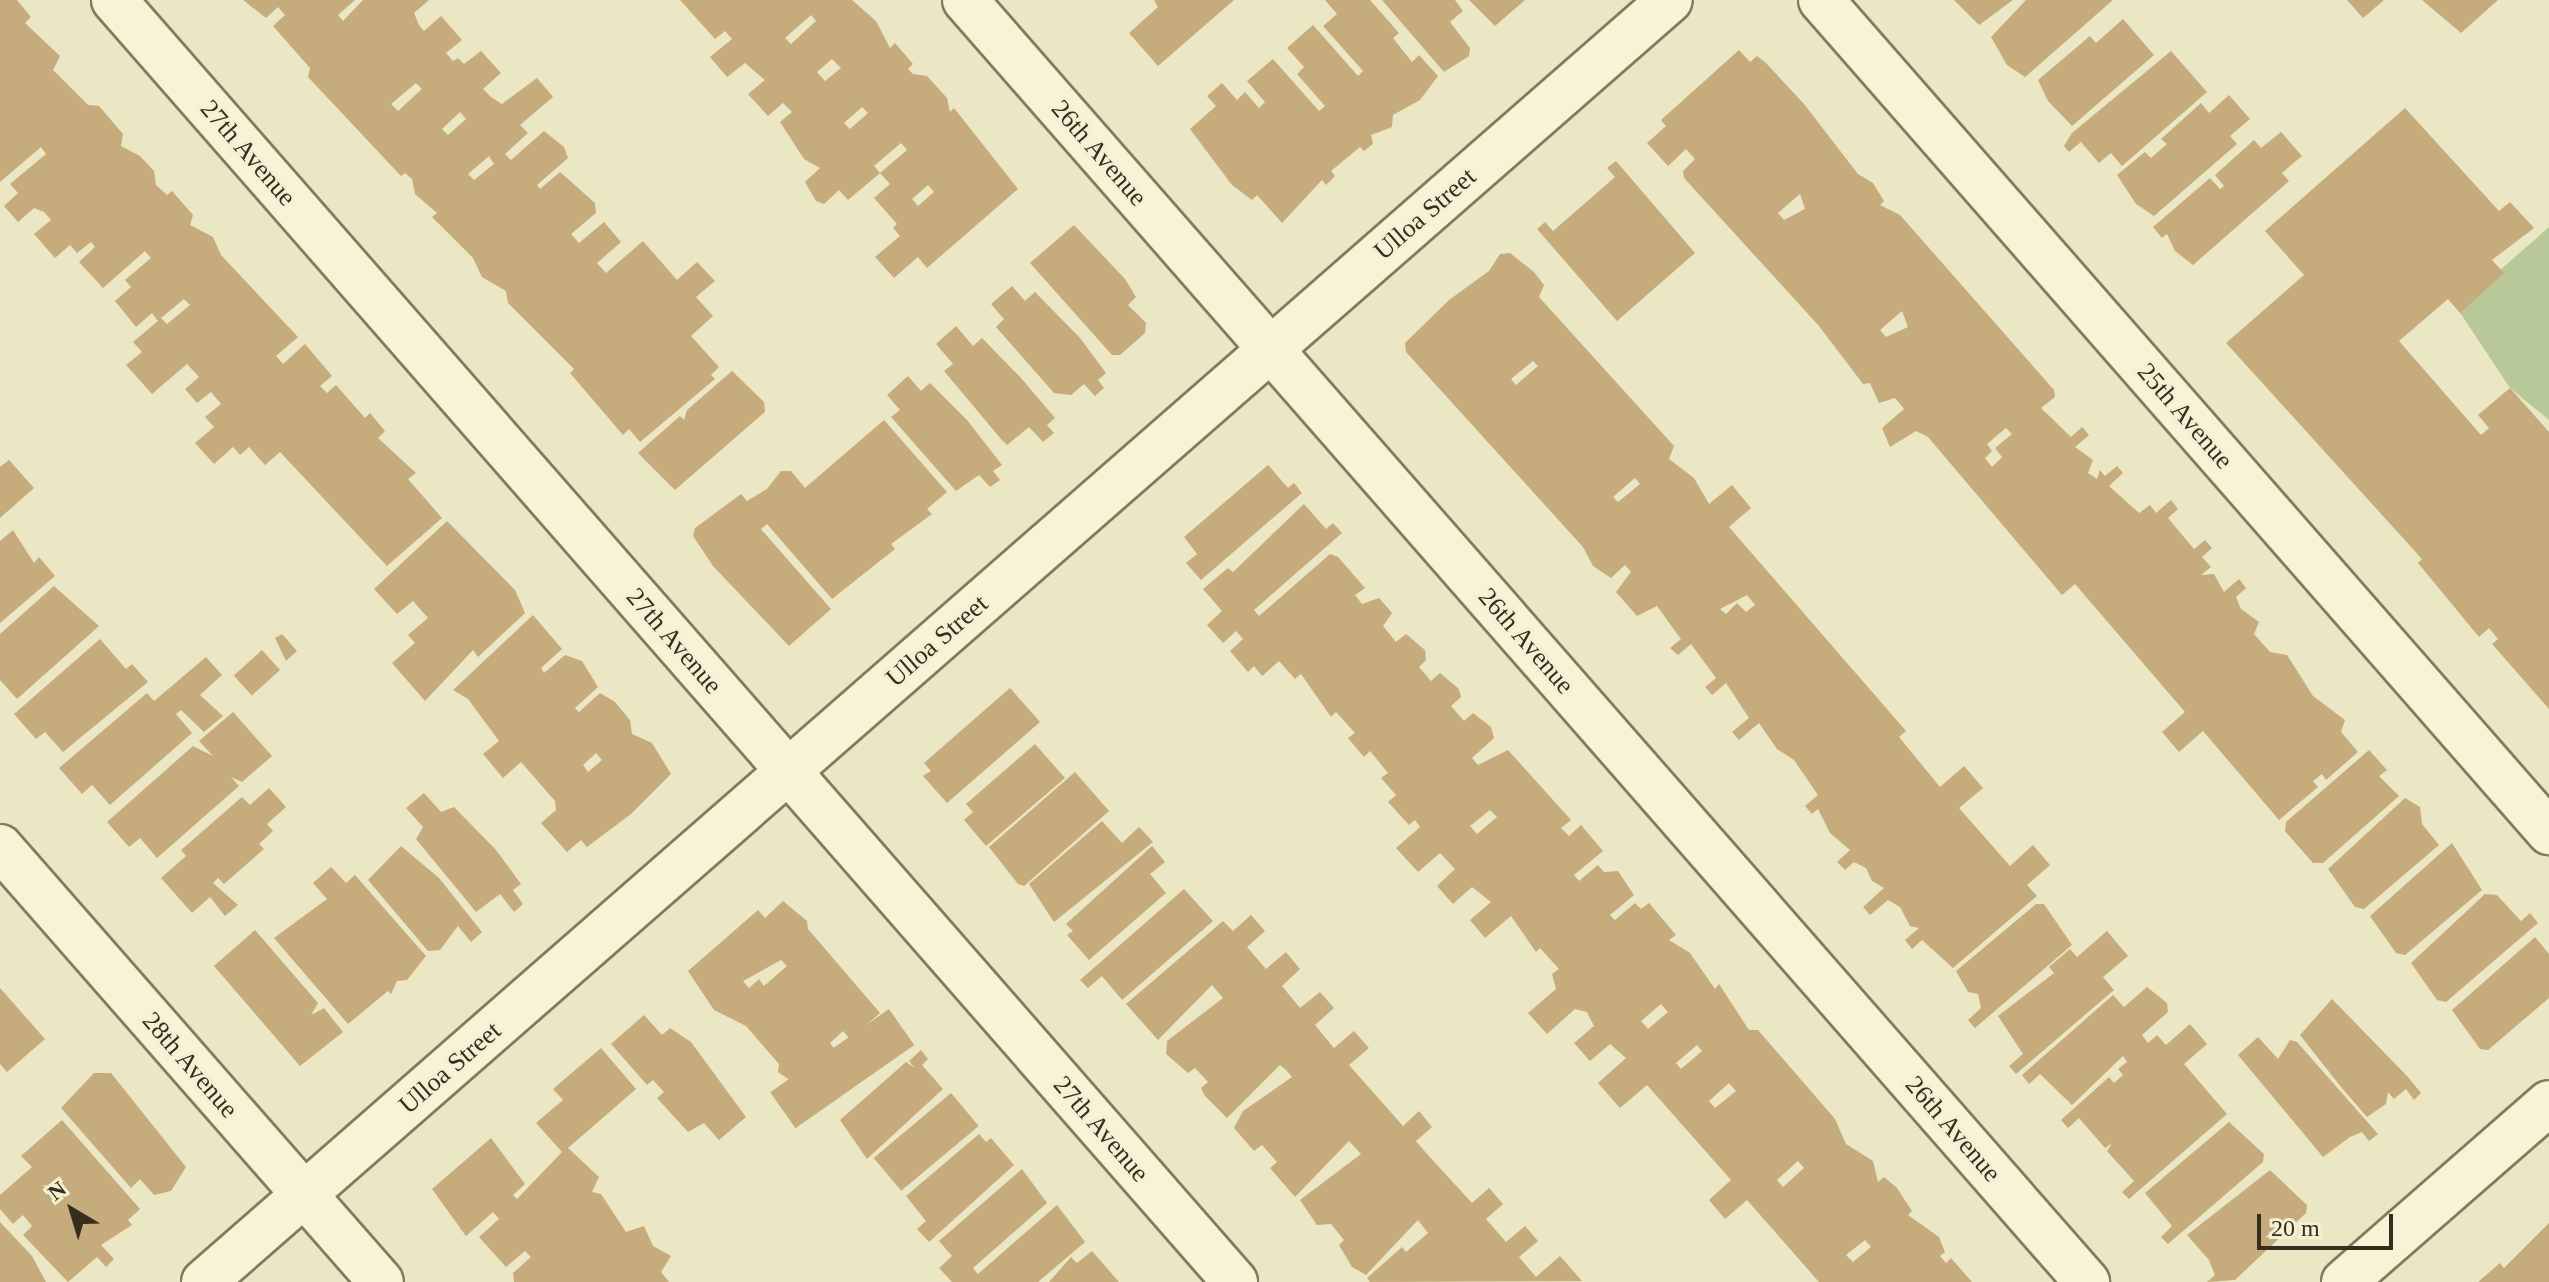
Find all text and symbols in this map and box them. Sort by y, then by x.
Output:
street label: 27th Avenue [193,93,303,213]
street label: 26th Avenue [1044,93,1154,213]
street label: Ulloa Street [1368,161,1482,267]
street label: 25th Avenue [2130,356,2240,476]
street label: 27th Avenue [619,581,729,701]
street label: 26th Avenue [1471,581,1581,701]
street label: Ulloa Street [880,588,994,694]
street label: 28th Avenue [135,1005,245,1125]
street label: Ulloa Street [393,1015,507,1121]
street label: 27th Avenue [1046,1069,1156,1189]
street label: 26th Avenue [1898,1069,2008,1189]
north arrow [32,1170,112,1250]
text: N [43,1176,71,1205]
scale bar [2261,1198,2397,1248]
text: 20 m [2271,1215,2320,1241]

